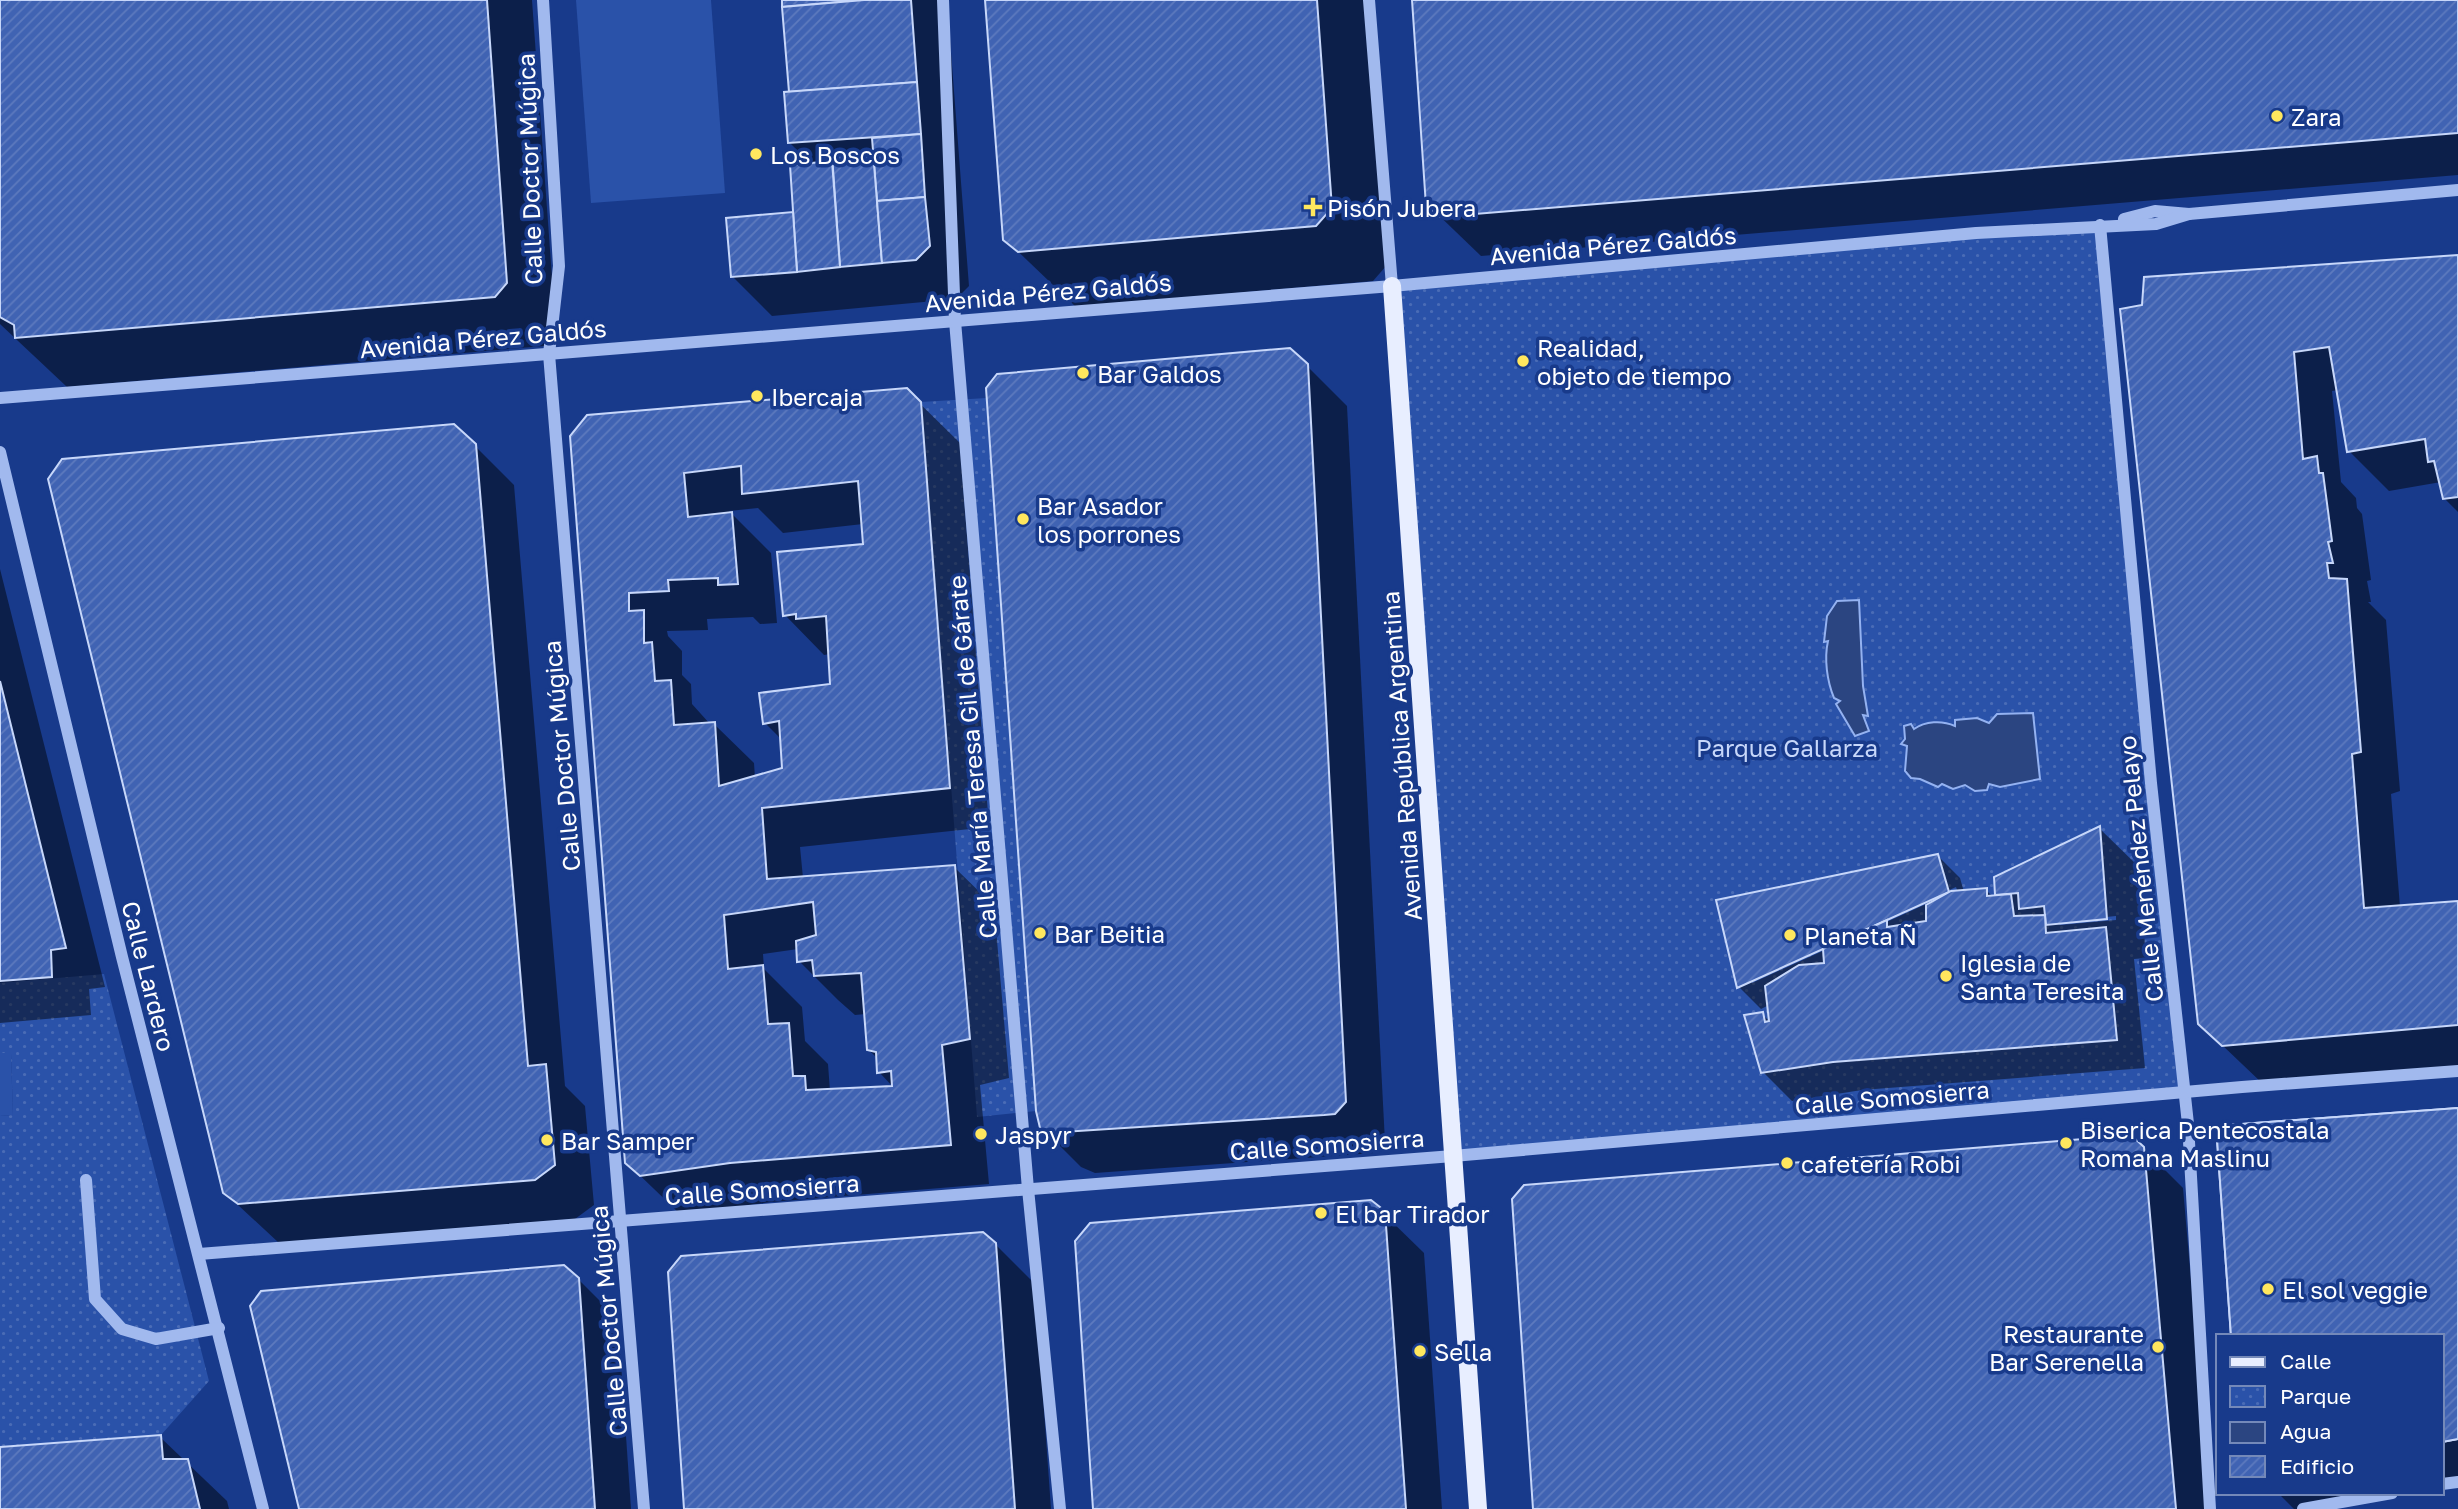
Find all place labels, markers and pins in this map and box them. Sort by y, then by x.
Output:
place label: Zara [2291,102,2342,131]
marker: Zara [2269,108,2285,124]
place label: Los Boscos [770,140,900,169]
marker: Los Boscos [748,146,764,162]
place label: Pisón Jubera [1327,193,1476,222]
marker: Pisón Jubera [1305,199,1321,215]
place label: Realidad, objeto de tiempo [1537,333,1732,390]
marker: Realidad, objeto de tiempo [1515,353,1531,369]
place label: Bar Galdos [1097,359,1222,388]
marker: Bar Galdos [1075,365,1091,381]
place label: Ibercaja [771,382,863,411]
marker: Ibercaja [749,388,765,404]
place label: Bar Asador los porrones [1037,491,1181,548]
marker: Bar Asador los porrones [1015,511,1031,527]
place label: Bar Beitia [1054,919,1165,948]
place label: Planeta Ñ [1804,921,1917,950]
marker: Bar Beitia [1032,925,1048,941]
marker: Planeta Ñ [1782,927,1798,943]
place label: Iglesia de Santa Teresita [1960,948,2125,1005]
marker: Iglesia de Santa Teresita [1938,968,1954,984]
place label: Biserica Pentecostala Romana Maslinu [2080,1115,2330,1172]
place label: Jaspyr [995,1120,1072,1149]
place label: Bar Samper [561,1126,694,1155]
marker: Jaspyr [973,1126,989,1142]
marker: Bar Samper [539,1132,555,1148]
marker: Biserica Pentecostala Romana Maslinu [2058,1135,2074,1151]
place label: cafetería Robi [1801,1149,1961,1178]
marker: cafetería Robi [1779,1155,1795,1171]
place label: El bar Tirador [1335,1199,1490,1228]
marker: El bar Tirador [1313,1205,1329,1221]
place label: El sol veggie [2282,1275,2428,1304]
marker: El sol veggie [2260,1281,2276,1297]
place label: Restaurante Bar Serenella [1989,1319,2144,1376]
place label: Sella [1434,1337,1492,1366]
marker: Restaurante Bar Serenella [2150,1339,2166,1355]
marker: Sella [1412,1343,1428,1359]

